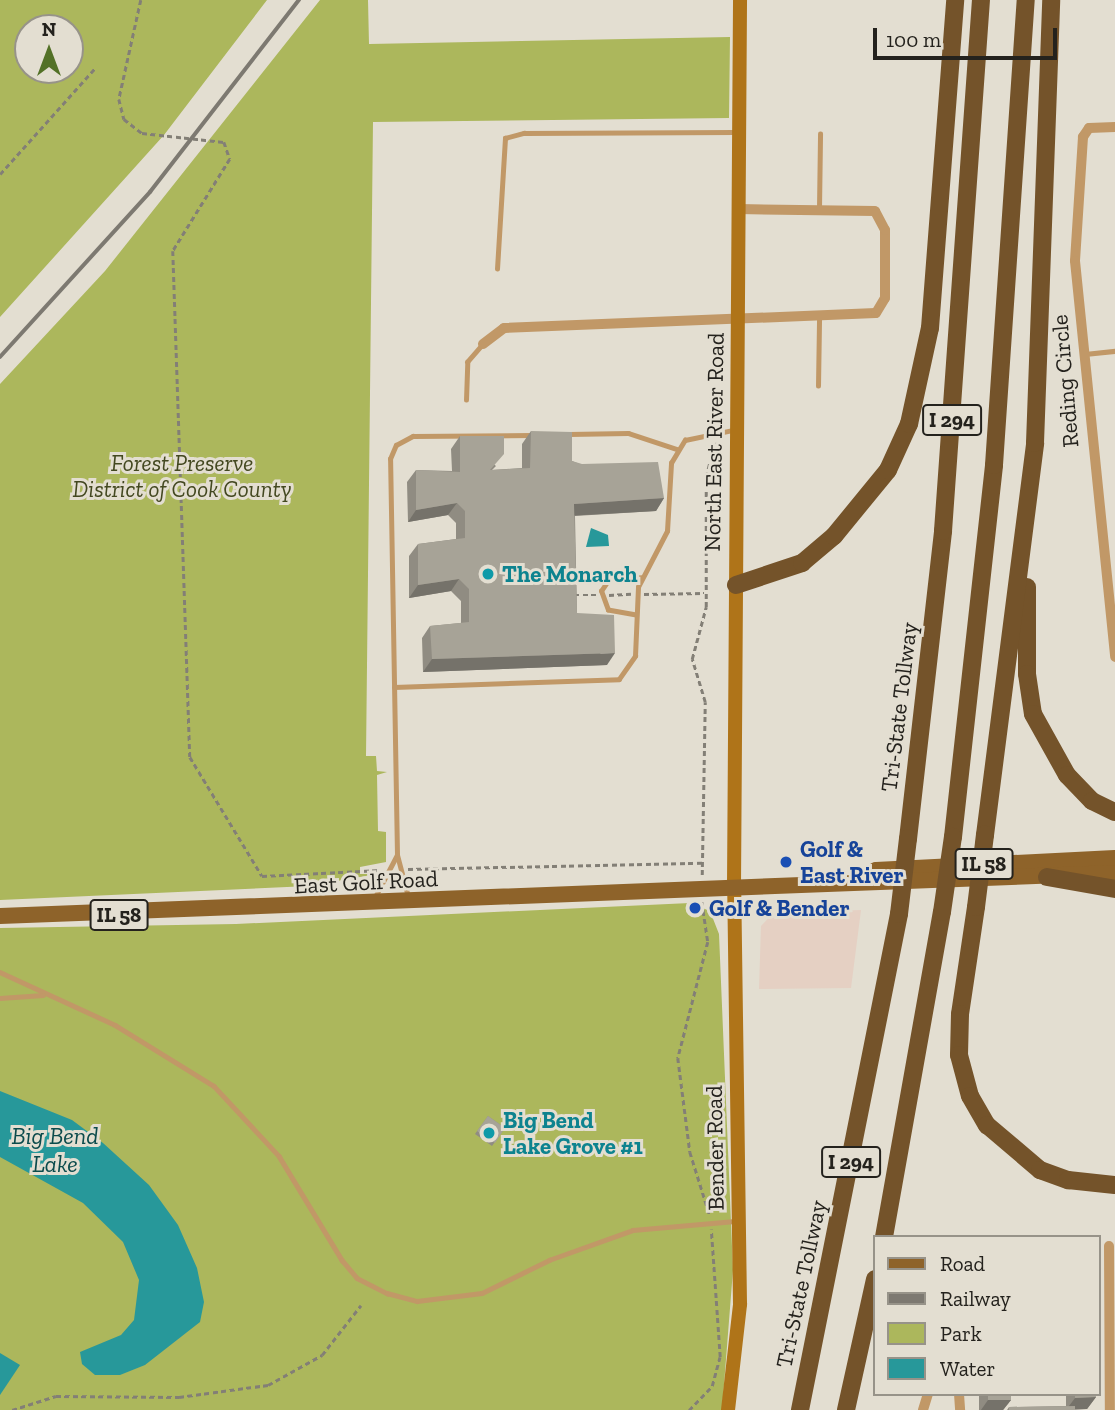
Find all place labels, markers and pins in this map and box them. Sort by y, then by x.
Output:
place label: The Monarch [502,560,638,588]
marker: The Monarch [480,566,496,582]
place label: Golf & East River [800,835,904,889]
marker: Golf & East River [778,854,794,870]
place label: Golf & Bender [709,894,849,922]
marker: Golf & Bender [687,900,703,916]
place label: Big Bend Lake Grove #1 [503,1106,643,1160]
marker: Big Bend Lake Grove #1 [481,1125,497,1141]

